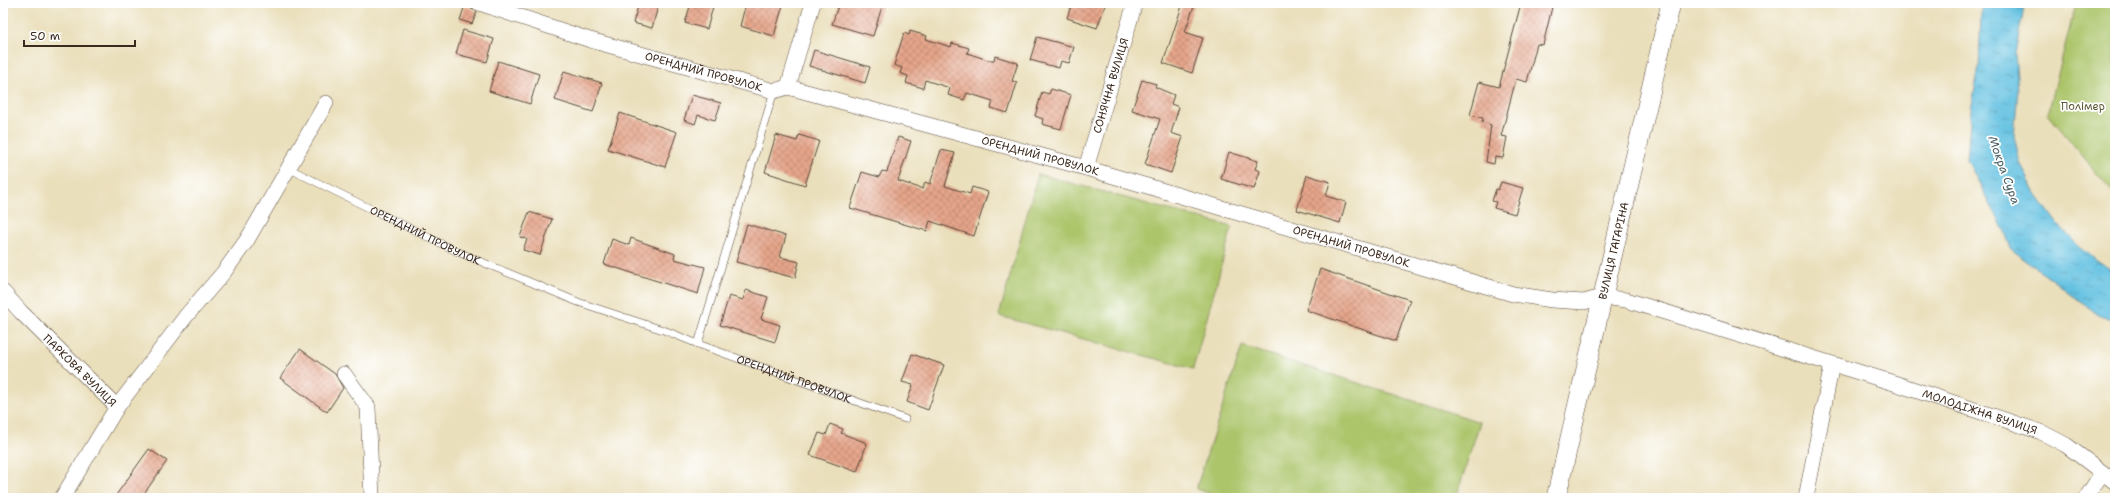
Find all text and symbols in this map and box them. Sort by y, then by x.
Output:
scale bar [24,22,135,48]
text: 50 m [30,28,60,44]
street label: СОНЯЧНА ВУЛИЦЯ [1090,36,1132,135]
street label: ОРЕНДНИЙ ПРОВУЛОК [643,49,764,95]
park label: Полімер [2061,99,2105,114]
street label: ОРЕНДНИЙ ПРОВУЛОК [980,133,1101,179]
water label: Мокра Сура [1984,133,2024,207]
street label: ВУЛИЦЯ ГАГАРІНА [1595,200,1633,301]
street label: ОРЕНДНИЙ ПРОВУЛОК [367,203,483,269]
street label: ОРЕНДНИЙ ПРОВУЛОК [1291,222,1412,271]
street label: ПАРКОВА ВУЛИЦЯ [40,331,120,410]
street label: ОРЕНДНИЙ ПРОВУЛОК [734,352,854,407]
street label: МОЛОДІЖНА ВУЛИЦЯ [1920,386,2039,438]

